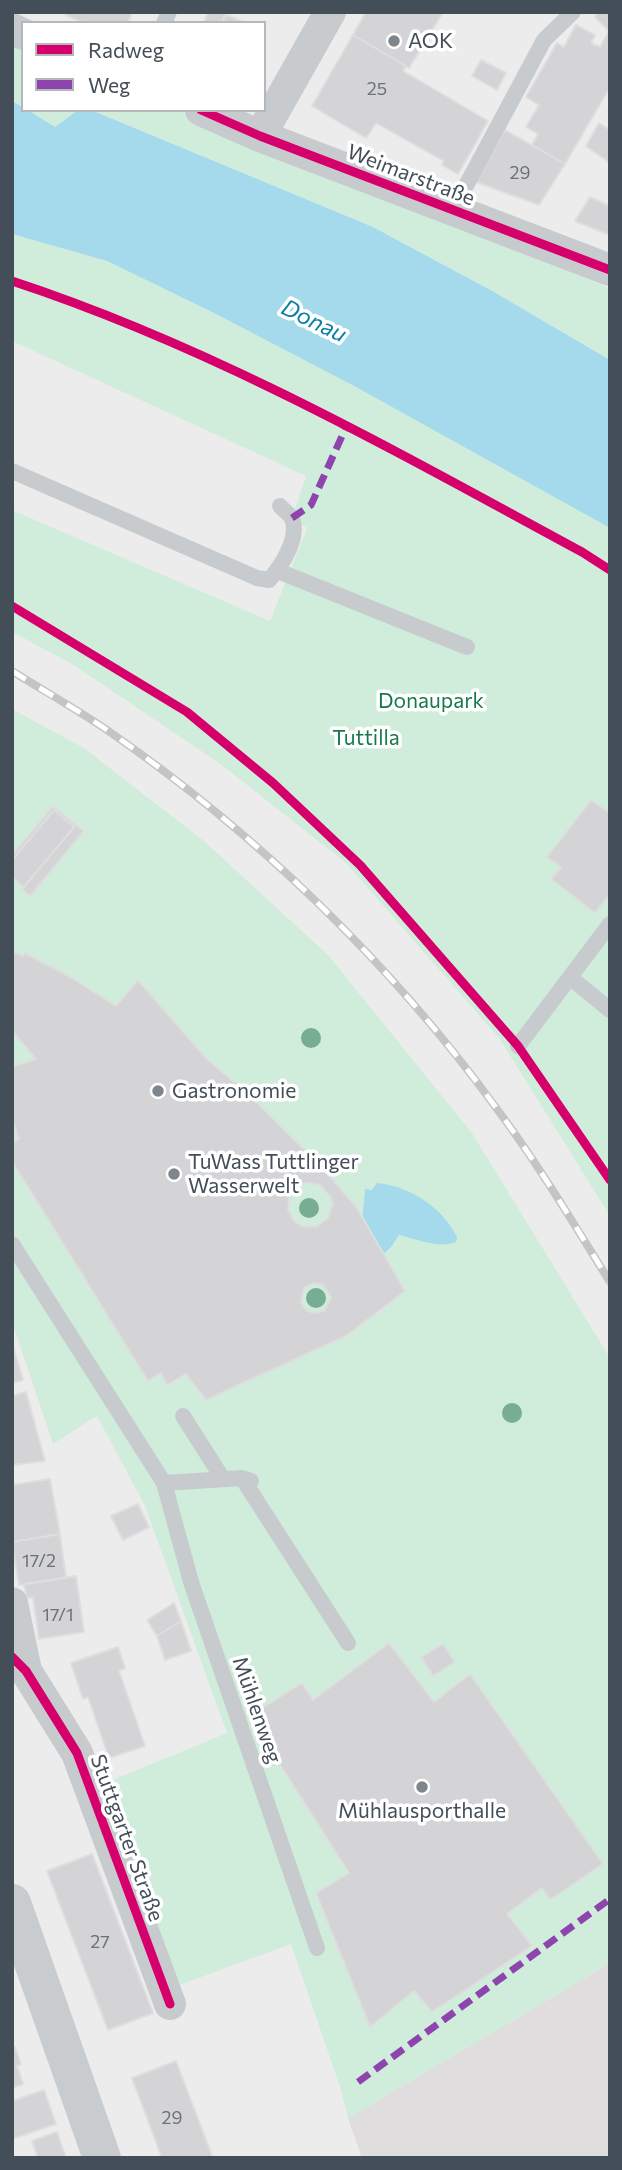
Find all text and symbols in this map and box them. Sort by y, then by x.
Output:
legend [21,21,266,112]
place label: AOK [408,28,453,54]
marker: AOK [386,33,402,49]
text: Radweg [88,37,164,62]
text: Weg [88,72,130,97]
house number: 25 [367,78,387,100]
street label: Weimarstraße [344,139,478,211]
house number: 29 [510,162,530,184]
water label: Donau [277,294,351,348]
park label: Donaupark [378,688,484,714]
park label: Tuttilla [332,725,400,751]
place label: Gastronomie [172,1078,296,1104]
marker: Gastronomie [150,1083,166,1099]
place label: TuWass Tuttlinger Wasserwelt [188,1149,359,1199]
marker: TuWass Tuttlinger Wasserwelt [166,1166,182,1182]
house number: 17/2 [22,1550,56,1572]
house number: 17/1 [42,1604,74,1626]
street label: Mühlenweg [227,1653,287,1767]
street label: Stuttgarter Straße [85,1751,169,1925]
marker: Mühlausporthalle [414,1779,430,1795]
place label: Mühlausporthalle [338,1798,506,1824]
house number: 27 [90,1931,110,1953]
house number: 29 [162,2107,182,2129]

